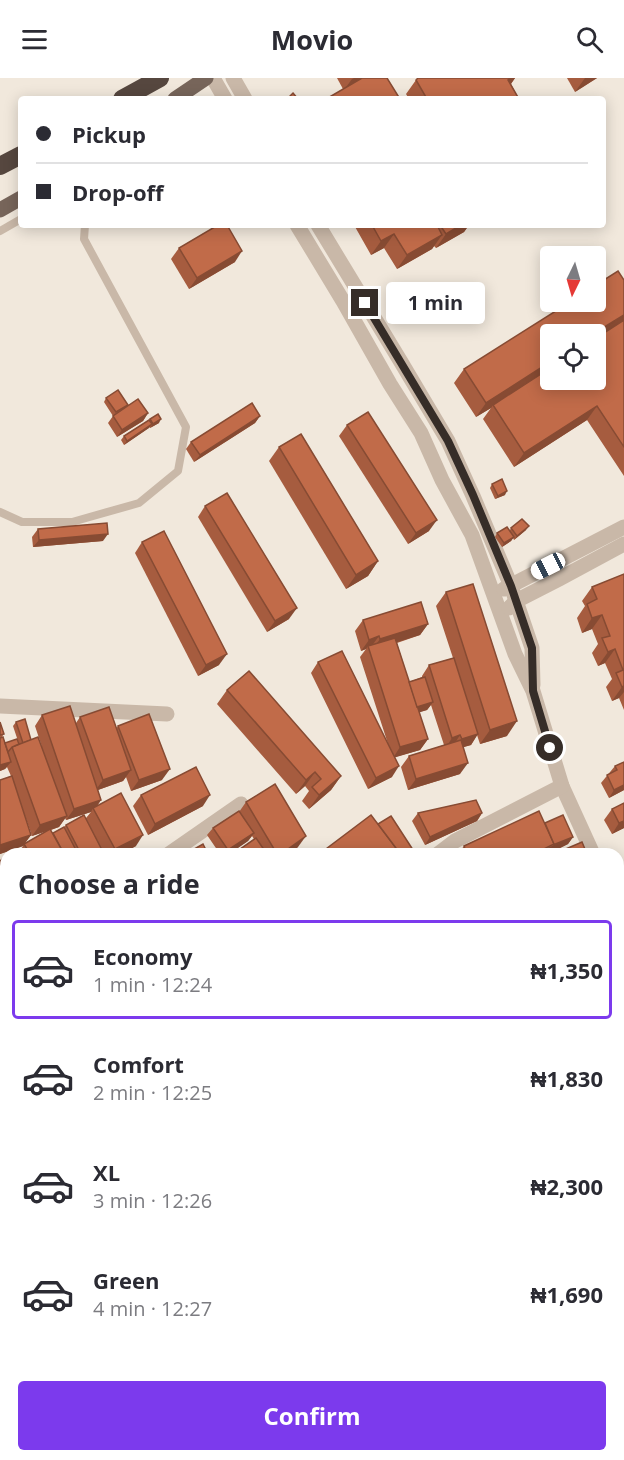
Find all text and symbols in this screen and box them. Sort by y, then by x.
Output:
text: Movio [271,21,353,58]
icon: menu [18,23,51,56]
icon: search [573,23,606,56]
text: Pickup [72,119,146,149]
text: Drop-off [72,177,164,207]
north arrow [540,246,606,312]
map controls [540,246,606,390]
callout: 1 min [386,282,485,324]
route end [351,289,378,316]
text: 1 min [408,289,463,316]
button: locate [540,324,606,390]
car [528,550,568,582]
route start [536,734,563,761]
text: Choose a ride [18,865,200,902]
text: Economy [93,941,192,971]
icon: car [21,943,75,997]
text: ₦1,350 [531,955,603,985]
text: 1 min · 12:24 [93,971,212,998]
text: Comfort [93,1049,184,1079]
icon: car [21,1051,75,1105]
text: ₦1,830 [531,1063,603,1093]
text: 2 min · 12:25 [93,1079,212,1106]
text: XL [93,1157,120,1187]
icon: car [21,1159,75,1213]
text: ₦2,300 [531,1171,603,1201]
text: 3 min · 12:26 [93,1187,212,1214]
text: Green [93,1265,159,1295]
icon: car [21,1267,75,1321]
text: ₦1,690 [531,1279,603,1309]
text: 4 min · 12:27 [93,1295,212,1322]
button: Confirm [18,1381,606,1450]

